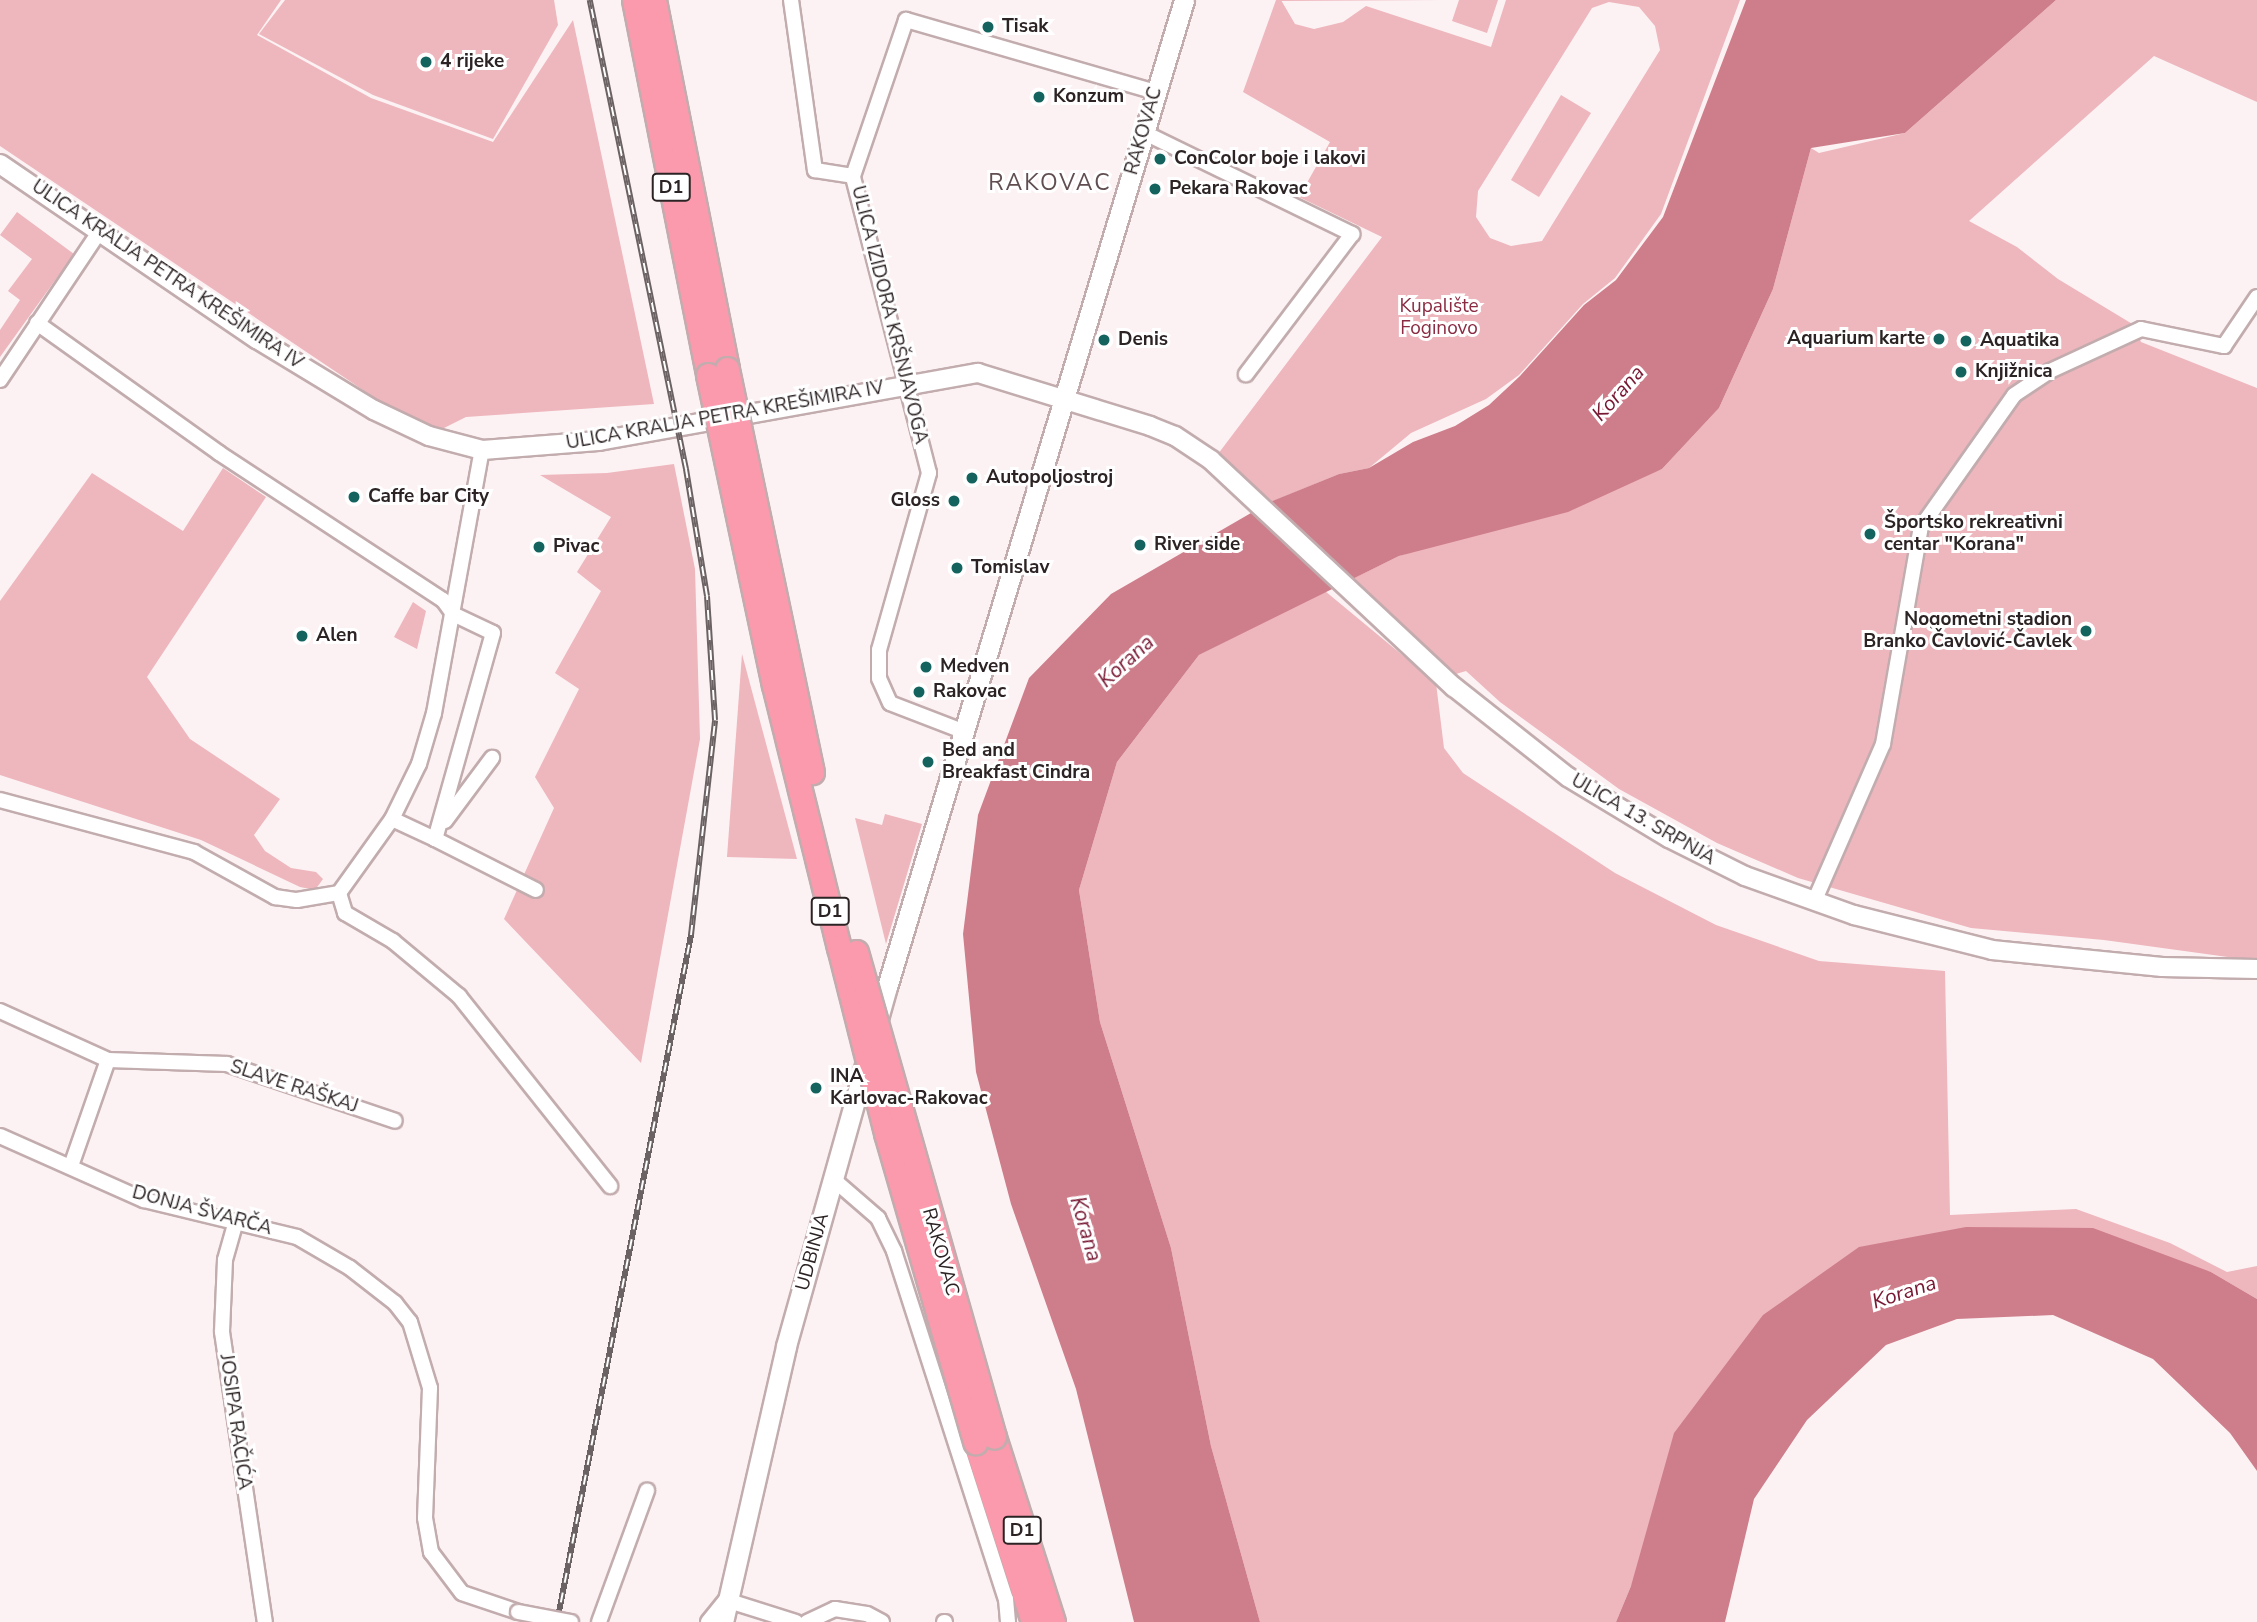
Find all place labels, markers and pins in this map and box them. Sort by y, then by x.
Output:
place label: Tisak [1002,16,1048,38]
marker: Tisak [980,19,996,35]
place label: 4 rijeke [440,51,504,73]
marker: 4 rijeke [418,54,434,70]
place label: Konzum [1053,86,1124,108]
marker: Konzum [1031,89,1047,105]
place label: ConColor boje i lakovi [1174,148,1366,170]
marker: ConColor boje i lakovi [1152,151,1168,167]
place label: Pekara Rakovac [1169,178,1308,200]
marker: Pekara Rakovac [1147,181,1163,197]
place label: Aquarium karte [1787,328,1925,350]
place label: Denis [1118,329,1168,351]
place label: Aquatika [1980,330,2059,352]
marker: Aquarium karte [1931,331,1947,347]
marker: Denis [1096,332,1112,348]
marker: Aquatika [1958,333,1974,349]
place label: Knjižnica [1975,361,2053,383]
marker: Knjižnica [1953,364,1969,380]
place label: Autopoljostroj [986,467,1113,489]
marker: Autopoljostroj [964,470,980,486]
place label: Caffe bar City [368,486,489,508]
marker: Caffe bar City [346,489,362,505]
place label: Gloss [891,490,940,512]
marker: Gloss [946,493,962,509]
place label: Športsko rekreativni centar "Korana" [1884,512,2063,556]
marker: Športsko rekreativni centar "Korana" [1862,526,1878,542]
place label: River side [1154,534,1240,556]
place label: Pivac [553,536,599,558]
marker: River side [1132,537,1148,553]
marker: Pivac [531,539,547,555]
place label: Tomislav [971,557,1049,579]
marker: Tomislav [949,560,965,576]
place label: Nogometni stadion Branko Čavlović-Čavlek [1863,609,2072,653]
marker: Nogometni stadion Branko Čavlović-Čavlek [2078,623,2094,639]
place label: Alen [316,625,358,647]
marker: Alen [294,628,310,644]
place label: Medven [940,656,1009,678]
marker: Medven [918,659,934,675]
place label: Rakovac [933,681,1006,703]
marker: Rakovac [911,684,927,700]
place label: Bed and Breakfast Cindra [942,740,1090,784]
marker: Bed and Breakfast Cindra [920,754,936,770]
place label: INA Karlovac-Rakovac [830,1066,988,1110]
marker: INA Karlovac-Rakovac [808,1080,824,1096]

